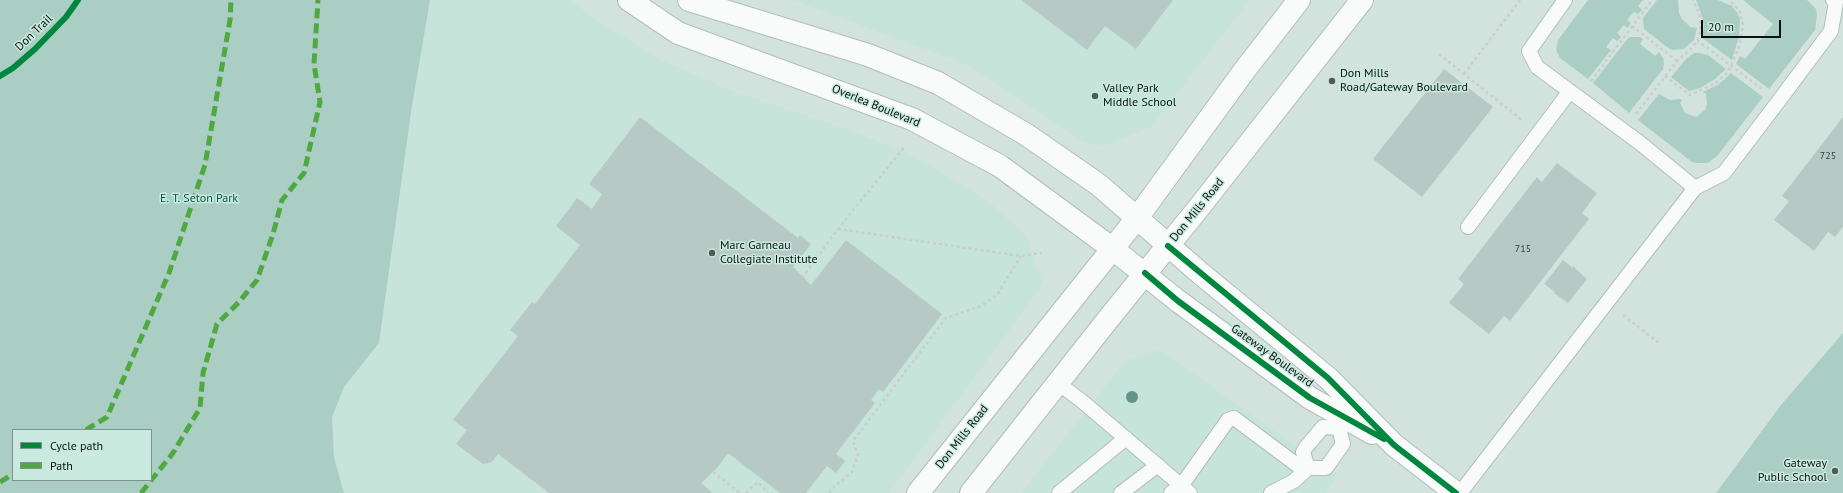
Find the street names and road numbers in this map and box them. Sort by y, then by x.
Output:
street label: Don Trail [12,12,56,54]
street label: Overlea Boulevard [830,82,922,130]
street label: Don Mills Road [1167,175,1227,245]
street label: Gateway Boulevard [1228,321,1316,391]
street label: Don Mills Road [932,402,992,472]

